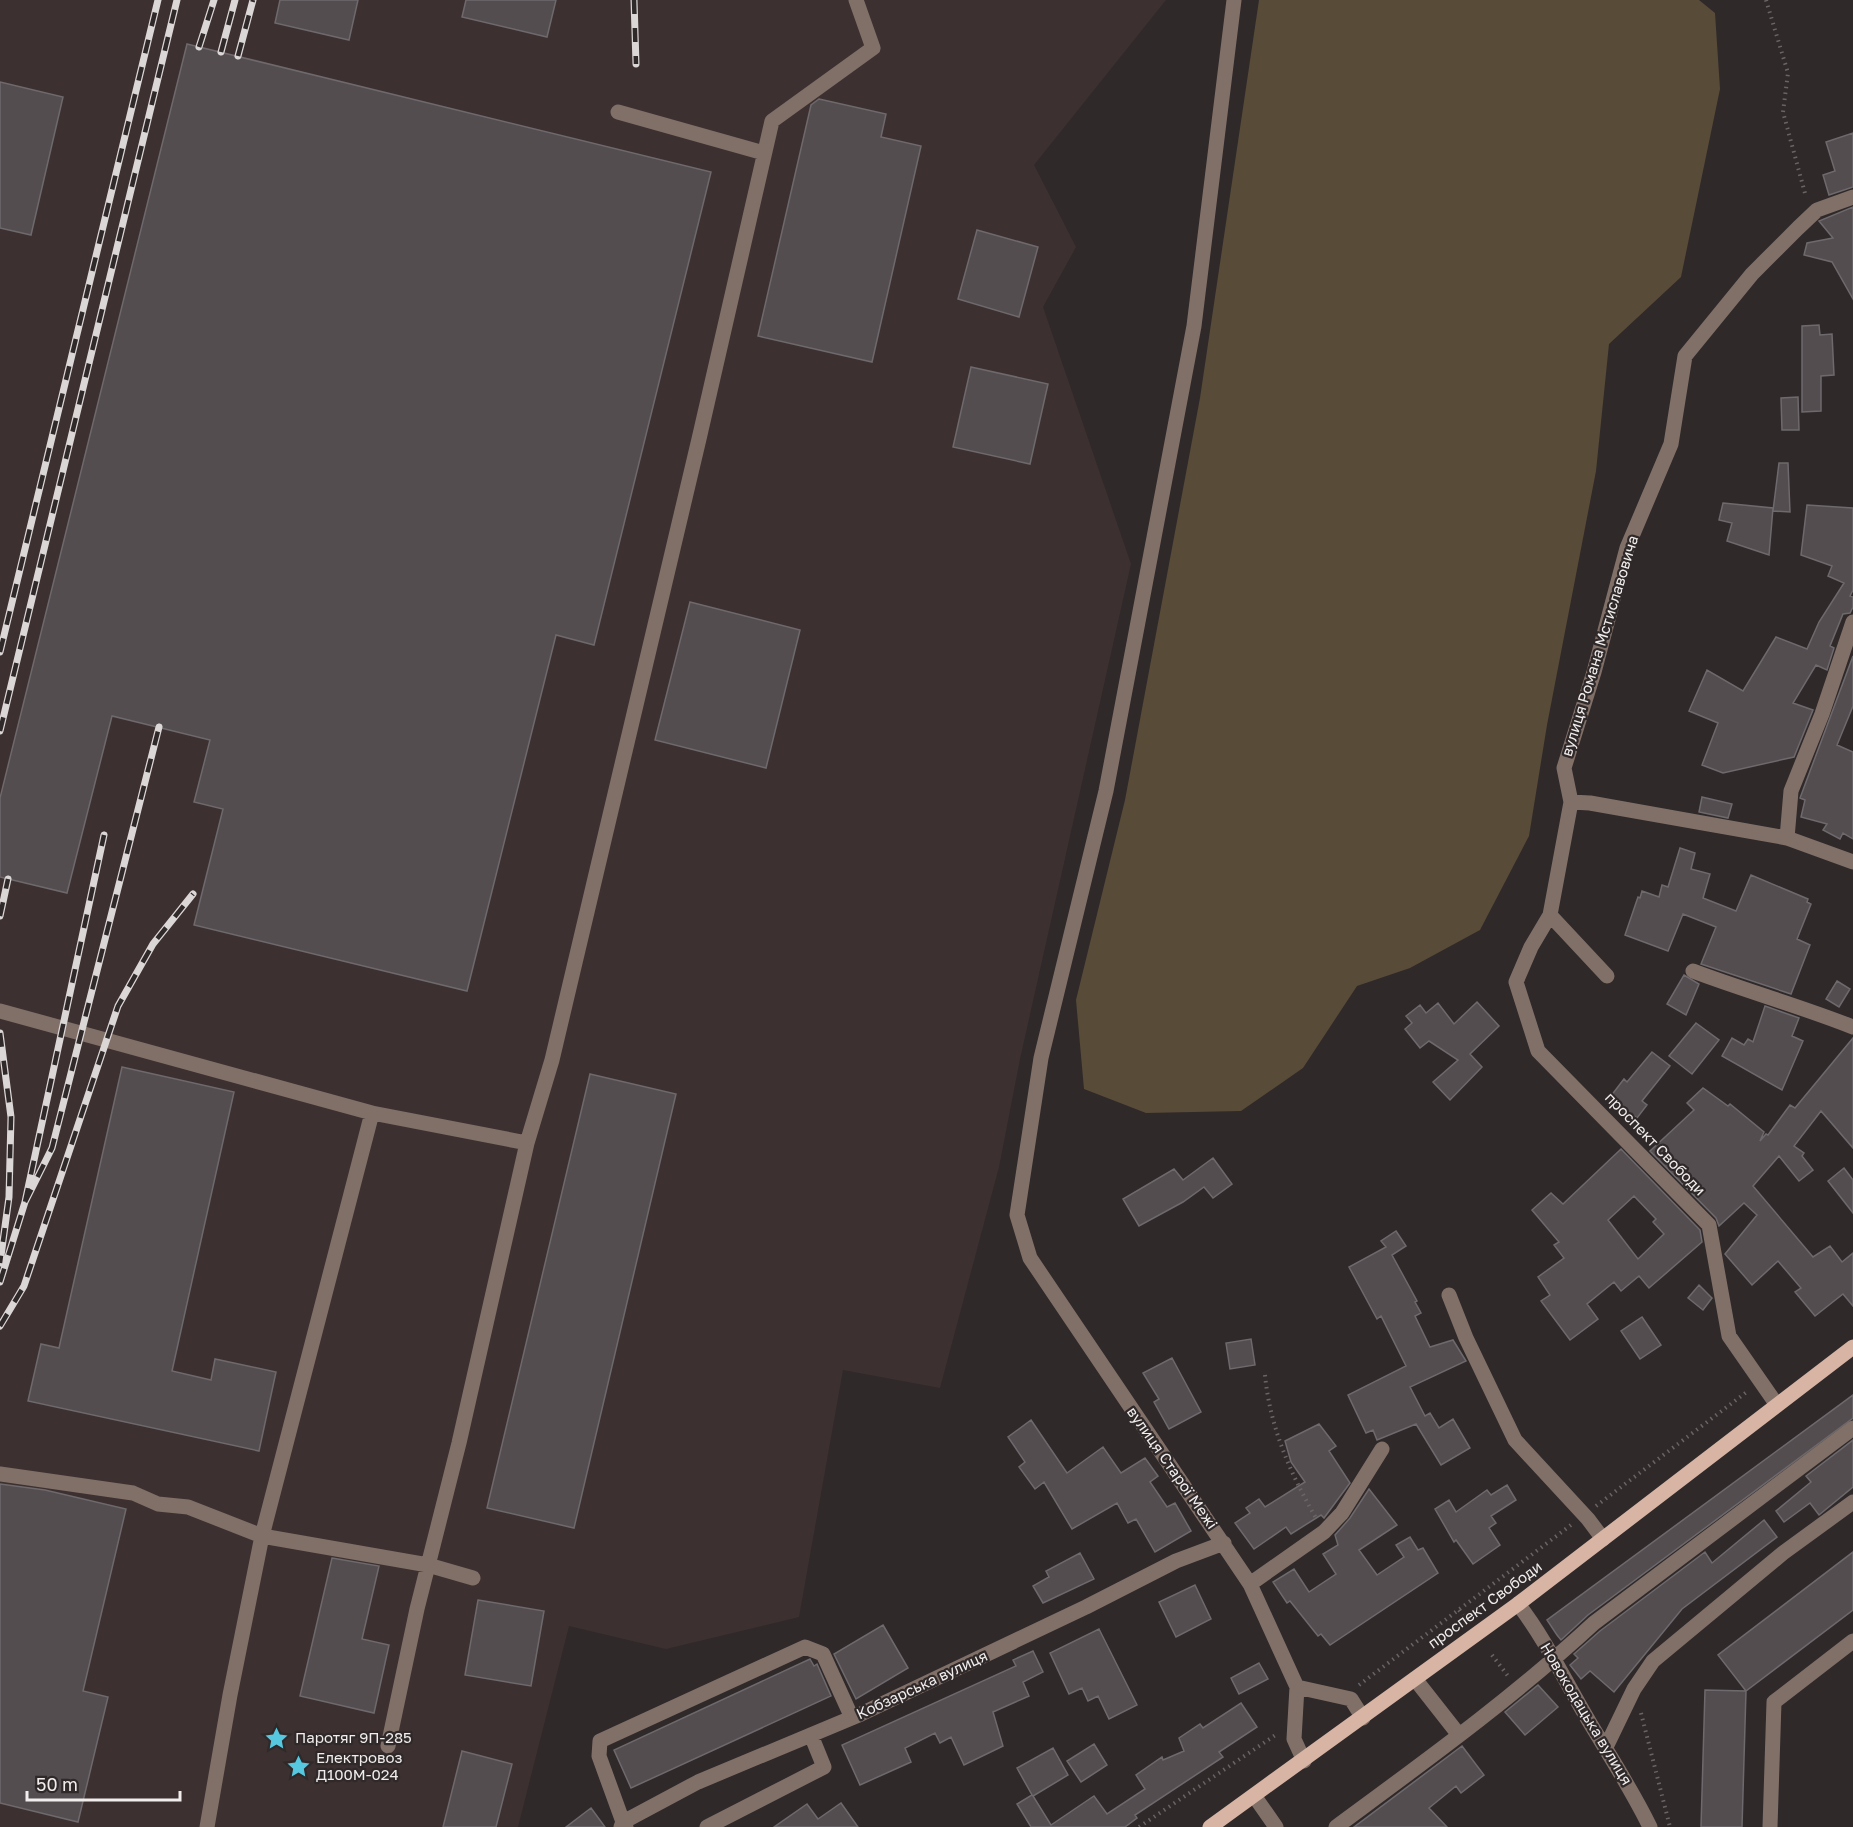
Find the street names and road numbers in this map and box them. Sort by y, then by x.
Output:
street label: вулиця Романа Мстиславовича [1557,533,1641,758]
street label: проспект Свободи [1602,1088,1710,1199]
street label: вулиця Старої Межі [1124,1403,1222,1532]
street label: проспект Свободи [1424,1557,1545,1652]
street label: Новокодацька вулиця [1537,1639,1637,1788]
street label: Кобзарська вулиця [853,1646,990,1722]

